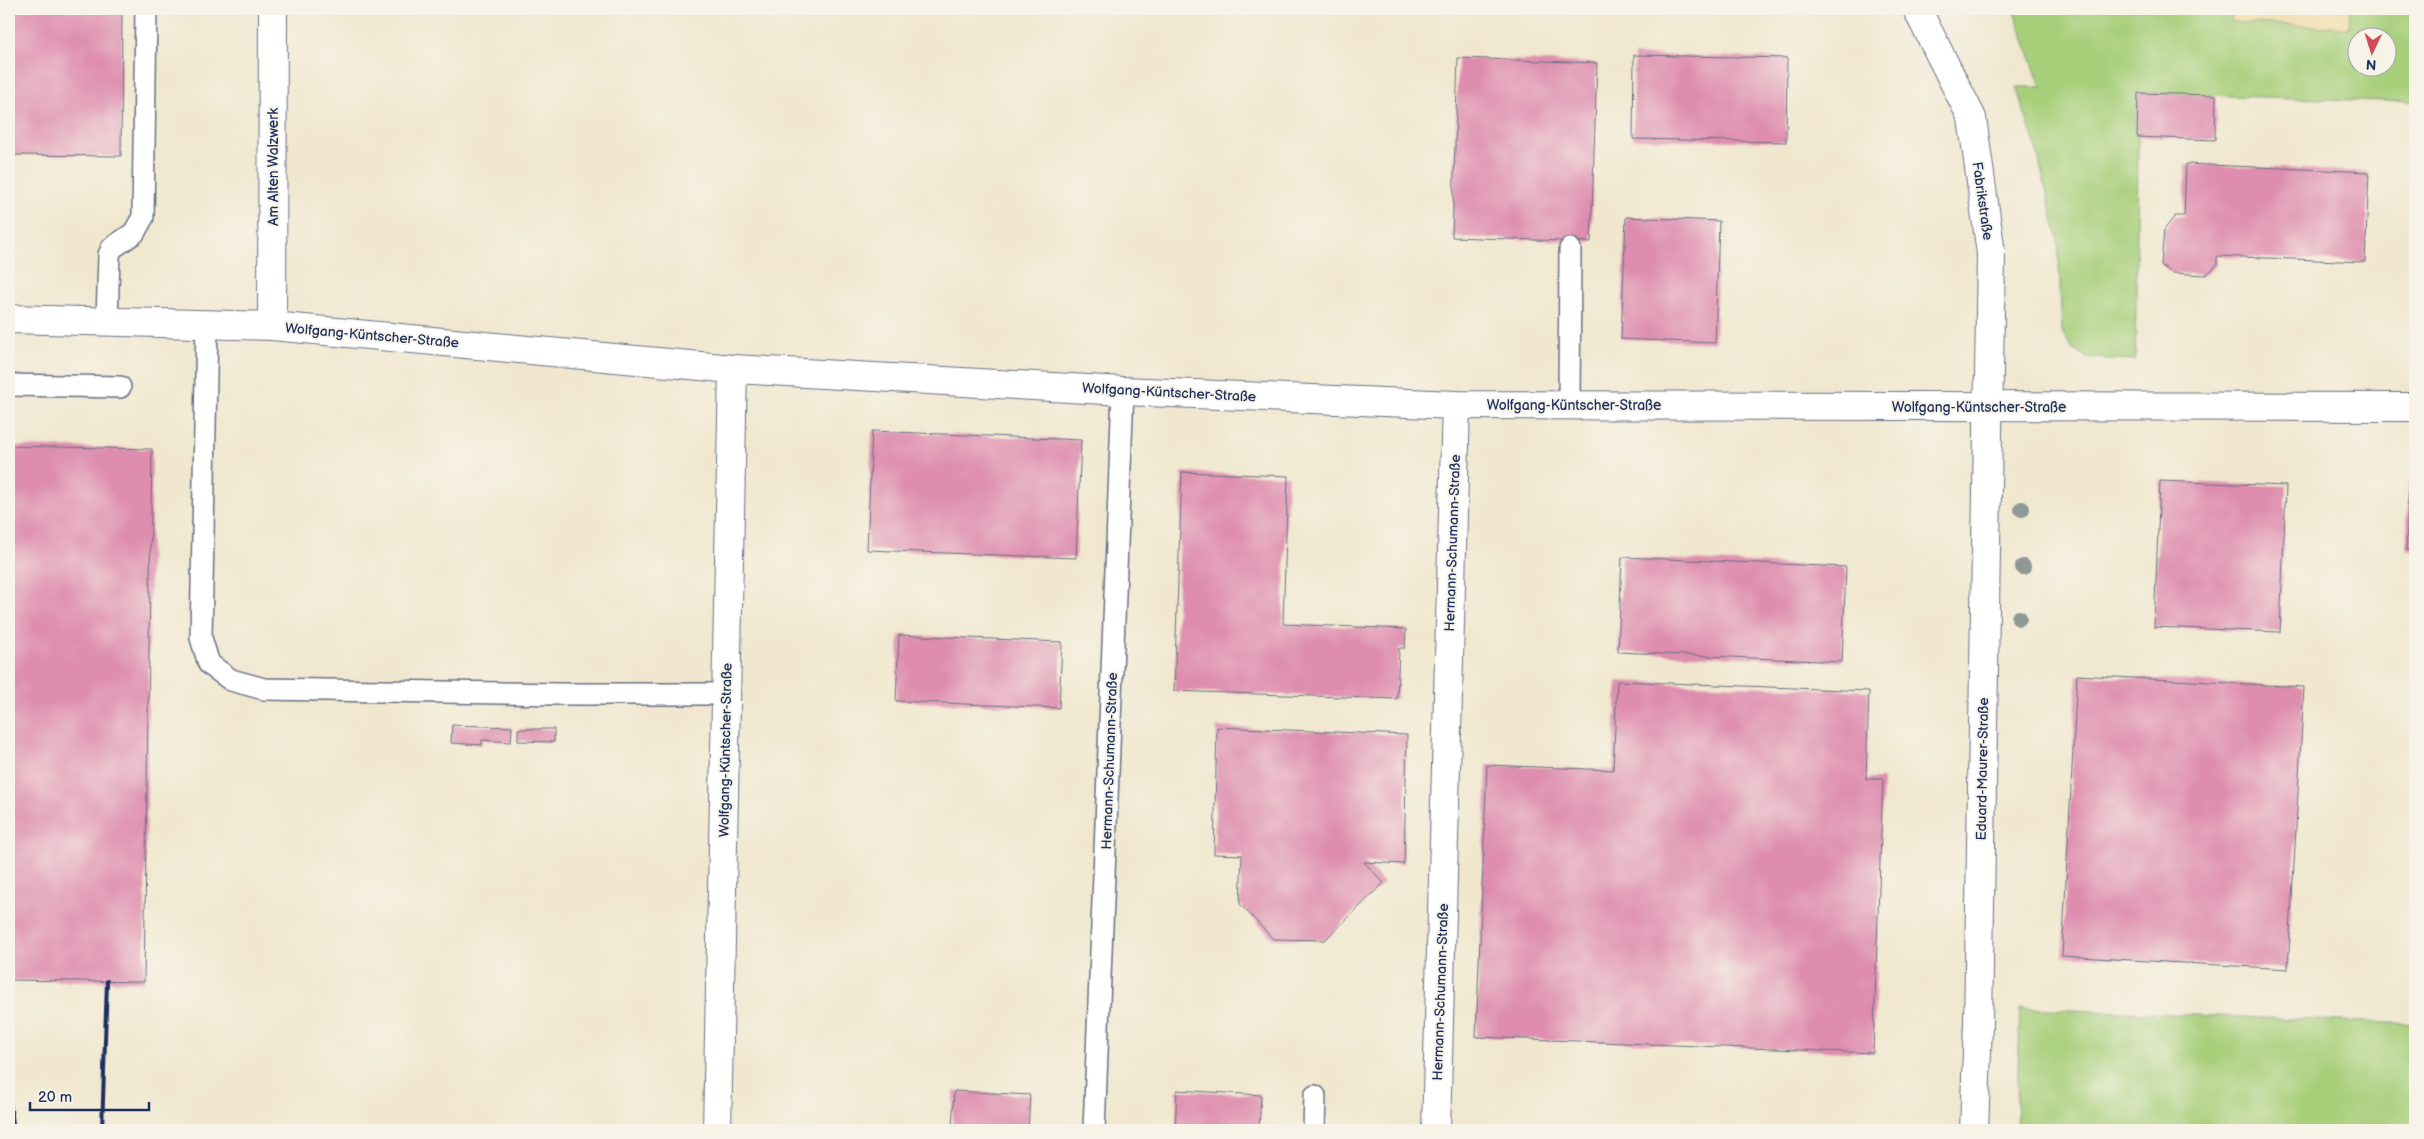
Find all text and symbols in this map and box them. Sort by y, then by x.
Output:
north arrow [2346,28,2396,78]
text: N [2365,56,2377,73]
street label: Am Alten Walzwerk [265,108,282,226]
street label: Fabrikstraße [1969,161,1996,241]
street label: Wolfgang-Küntscher-Straße [284,319,460,352]
street label: Wolfgang-Küntscher-Straße [1081,379,1257,406]
street label: Wolfgang-Küntscher-Straße [1487,397,1661,414]
street label: Wolfgang-Küntscher-Straße [1892,399,2066,416]
street label: Hermann-Schumann-Straße [1441,454,1464,632]
street label: Wolfgang-Küntscher-Straße [715,663,736,837]
street label: Hermann-Schumann-Straße [1098,672,1121,850]
street label: Eduard-Maurer-Straße [1973,697,1992,841]
street label: Hermann-Schumann-Straße [1429,903,1452,1081]
scale bar [30,1079,149,1111]
text: 20 m [38,1088,72,1107]

